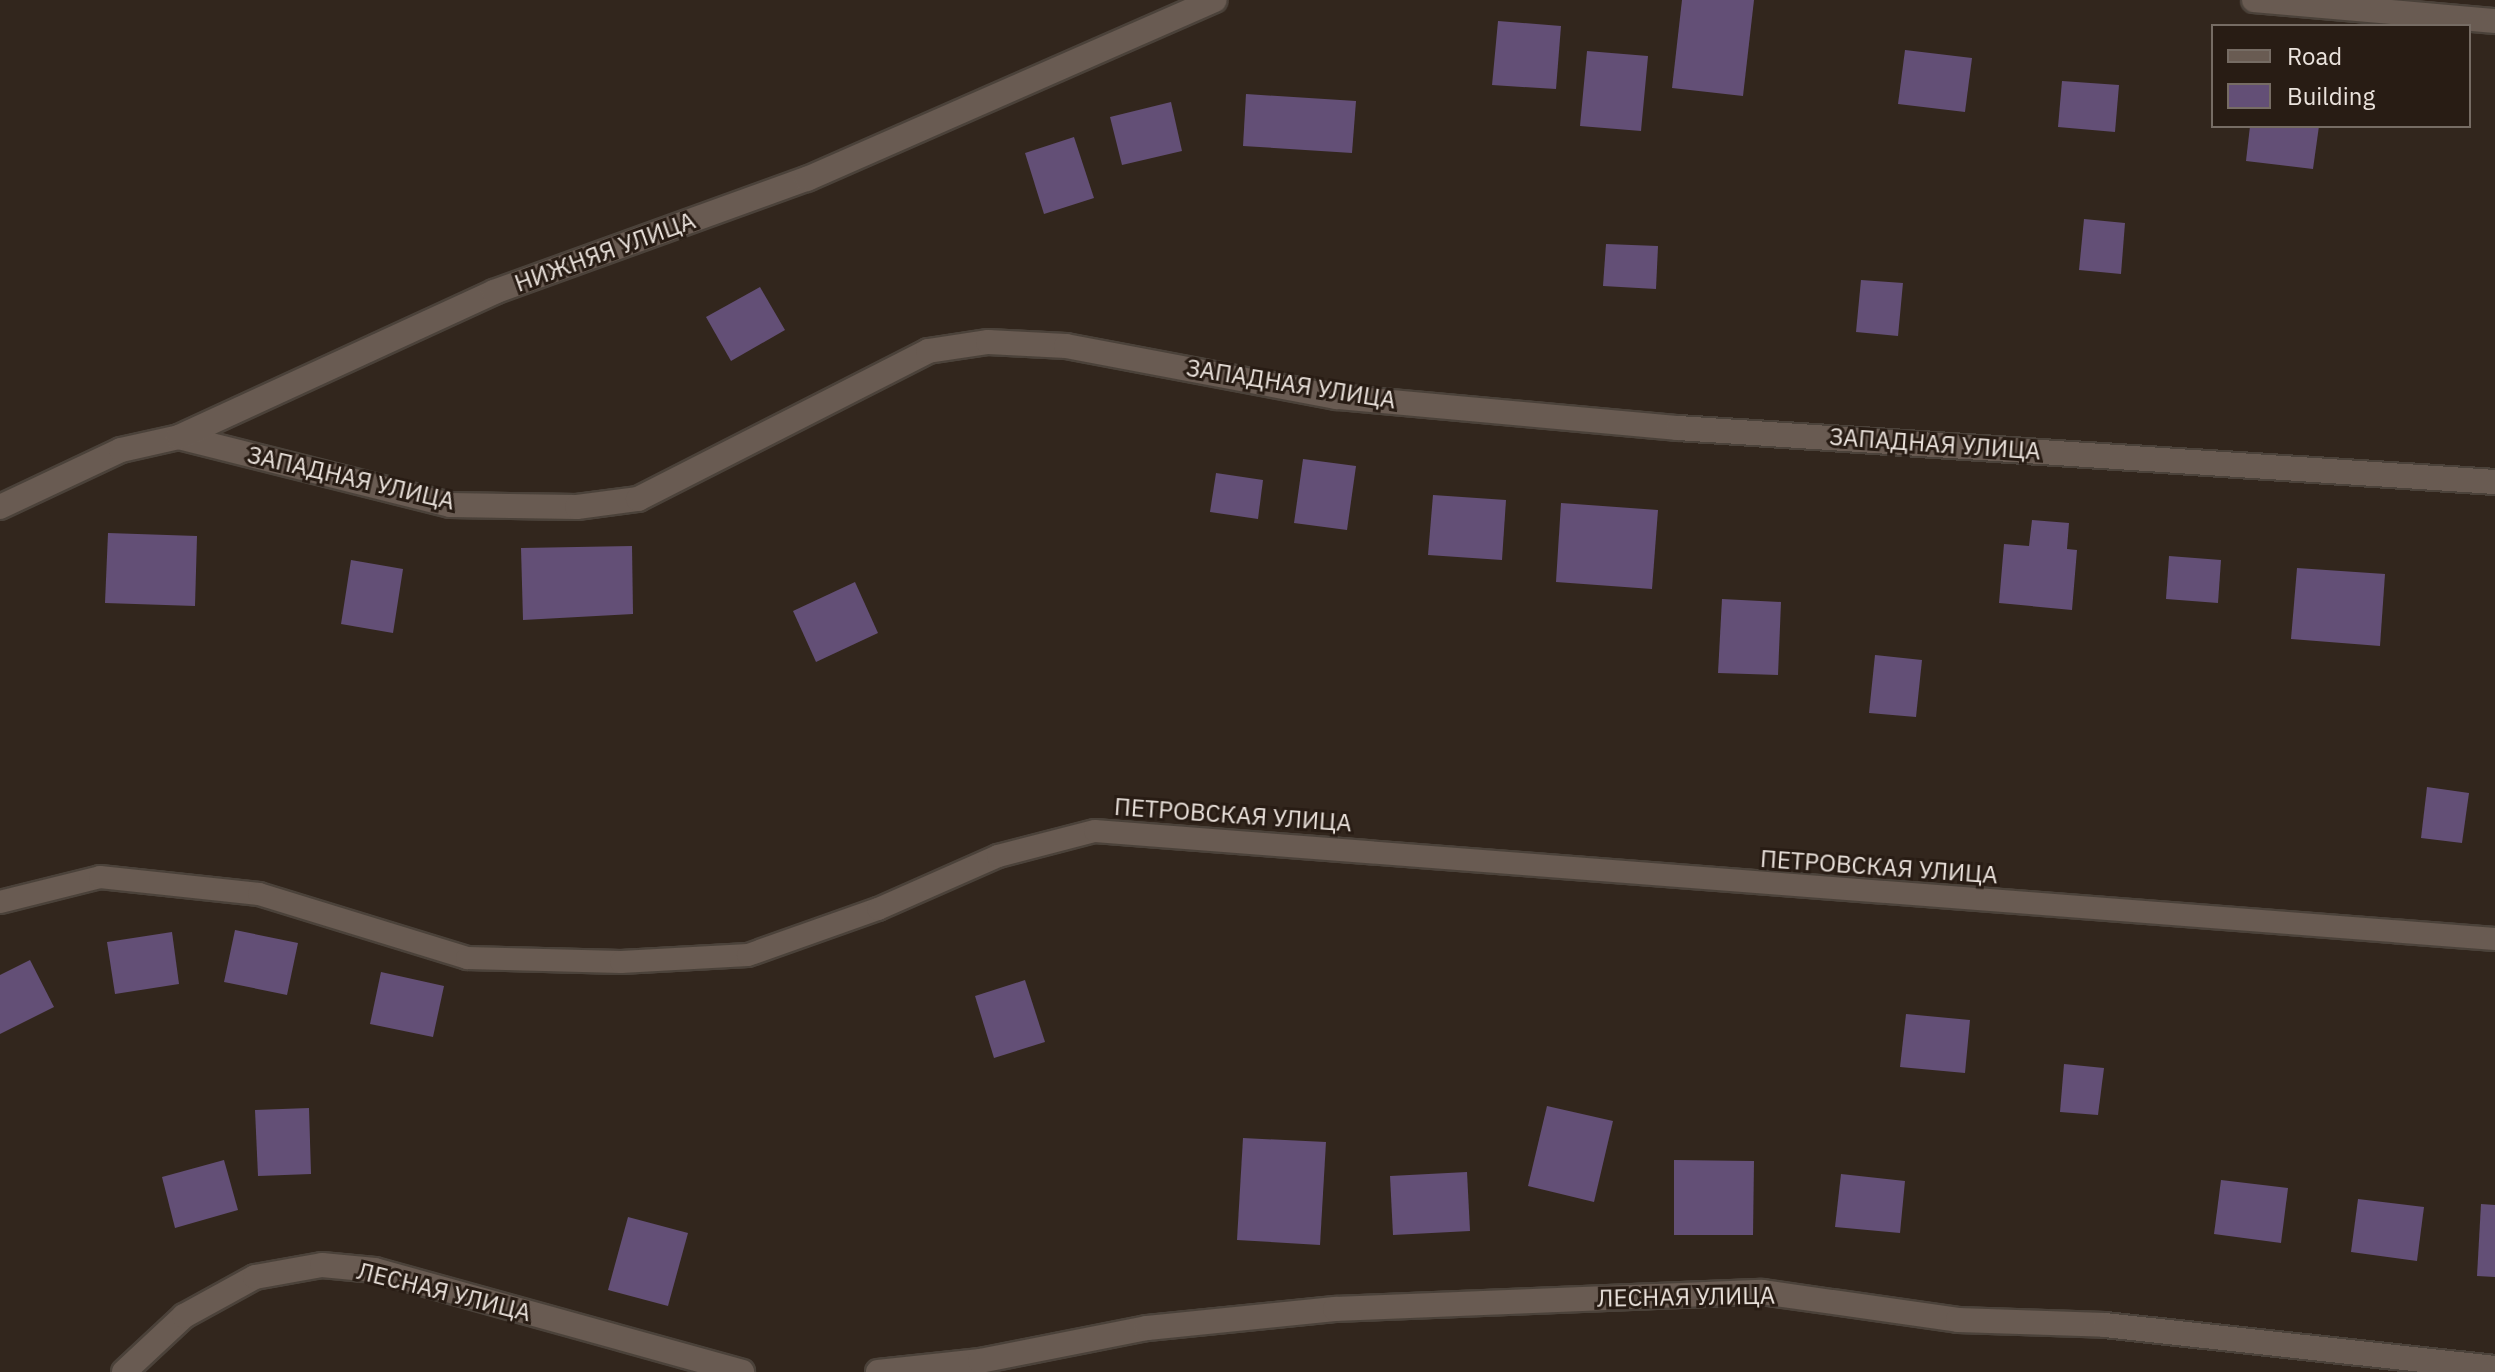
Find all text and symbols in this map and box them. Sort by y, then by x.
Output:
legend [2211,24,2471,128]
text: Road [2287,40,2342,72]
text: Building [2287,80,2375,112]
street label: НИЖНЯЯ УЛИЦА [511,206,699,298]
street label: ЗАПАДНАЯ УЛИЦА [1184,353,1398,415]
street label: ЗАПАДНАЯ УЛИЦА [1828,422,2042,466]
street label: ЗАПАДНАЯ УЛИЦА [245,440,457,516]
street label: ПЕТРОВСКАЯ УЛИЦА [1113,792,1353,838]
street label: ПЕТРОВСКАЯ УЛИЦА [1759,844,1999,890]
street label: ЛЕСНАЯ УЛИЦА [354,1256,534,1328]
street label: ЛЕСНАЯ УЛИЦА [1597,1281,1775,1313]

